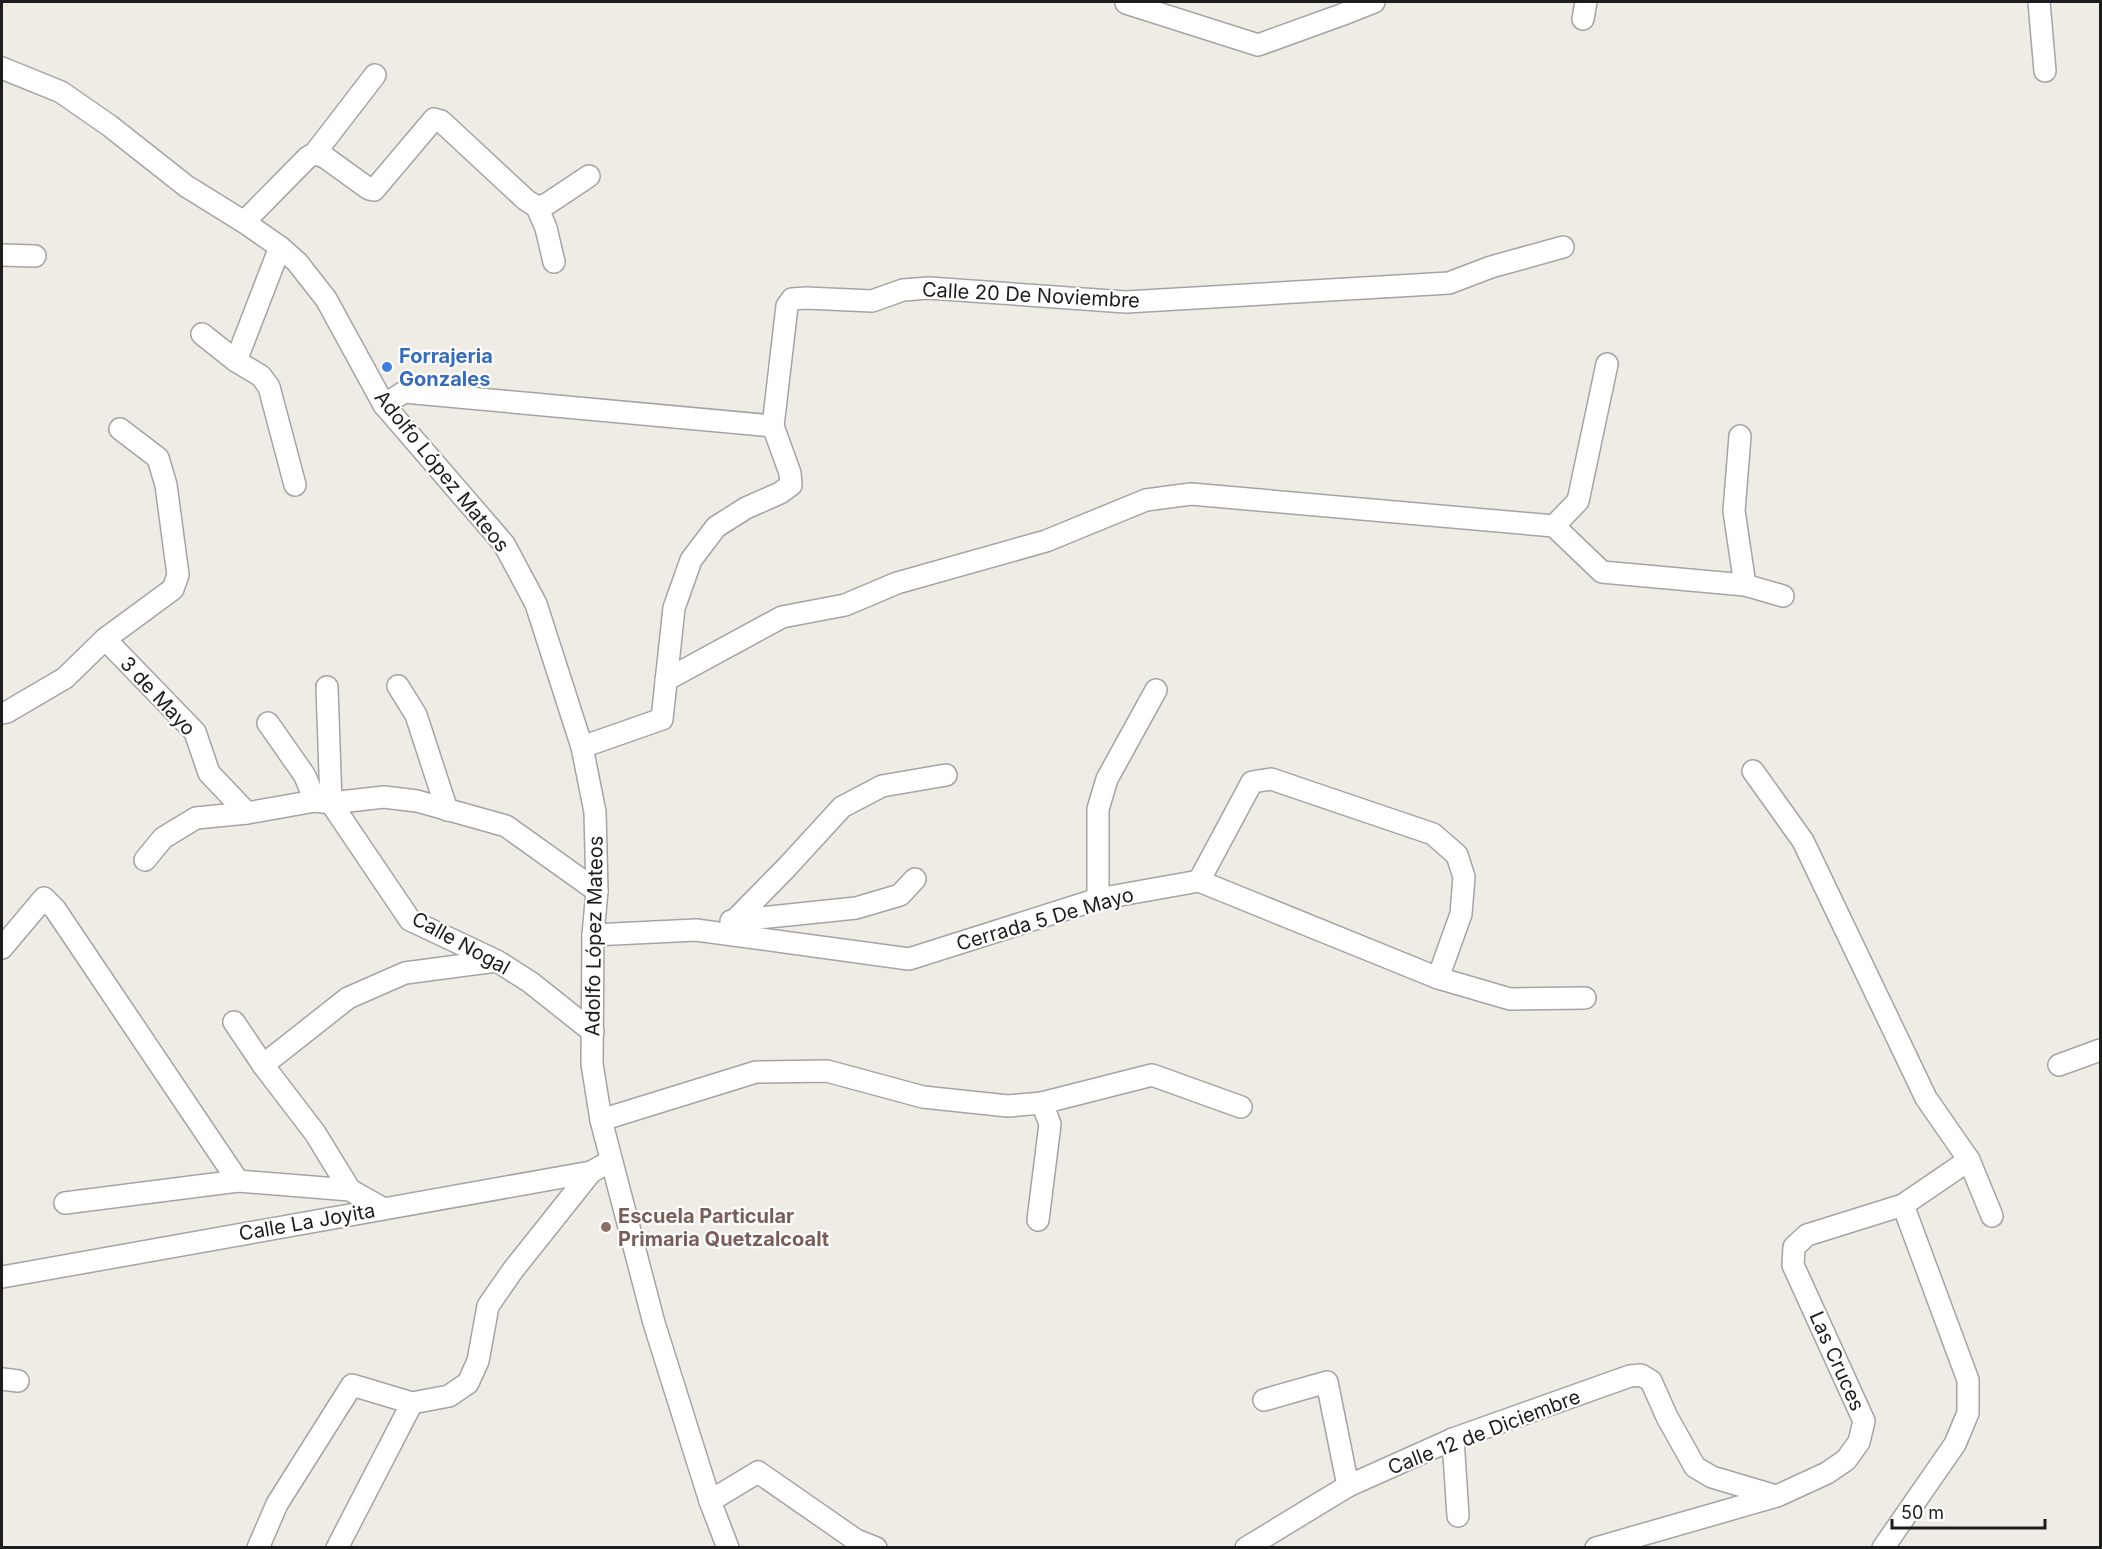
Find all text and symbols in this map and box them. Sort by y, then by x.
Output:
street label: Calle 20 De Noviembre [922,277,1140,313]
place label: Forrajeria Gonzales [399,344,493,391]
marker: Forrajeria Gonzales [380,360,394,374]
street label: Adolfo López Mateos [370,385,514,557]
street label: 3 de Mayo [115,651,201,741]
street label: Adolfo López Mateos [580,835,608,1037]
street label: Cerrada 5 De Mayo [954,882,1136,956]
street label: Calle Nogal [408,906,514,980]
street label: Calle La Joyita [237,1198,377,1246]
place label: Escuela Particular Primaria Quetzalcoalt [618,1204,829,1251]
marker: Escuela Particular Primaria Quetzalcoalt [599,1220,613,1234]
street label: Las Cruces [1804,1308,1870,1414]
street label: Calle 12 de Diciembre [1384,1384,1584,1480]
scale bar [1892,1492,2045,1530]
text: 50 m [1901,1502,1944,1523]

